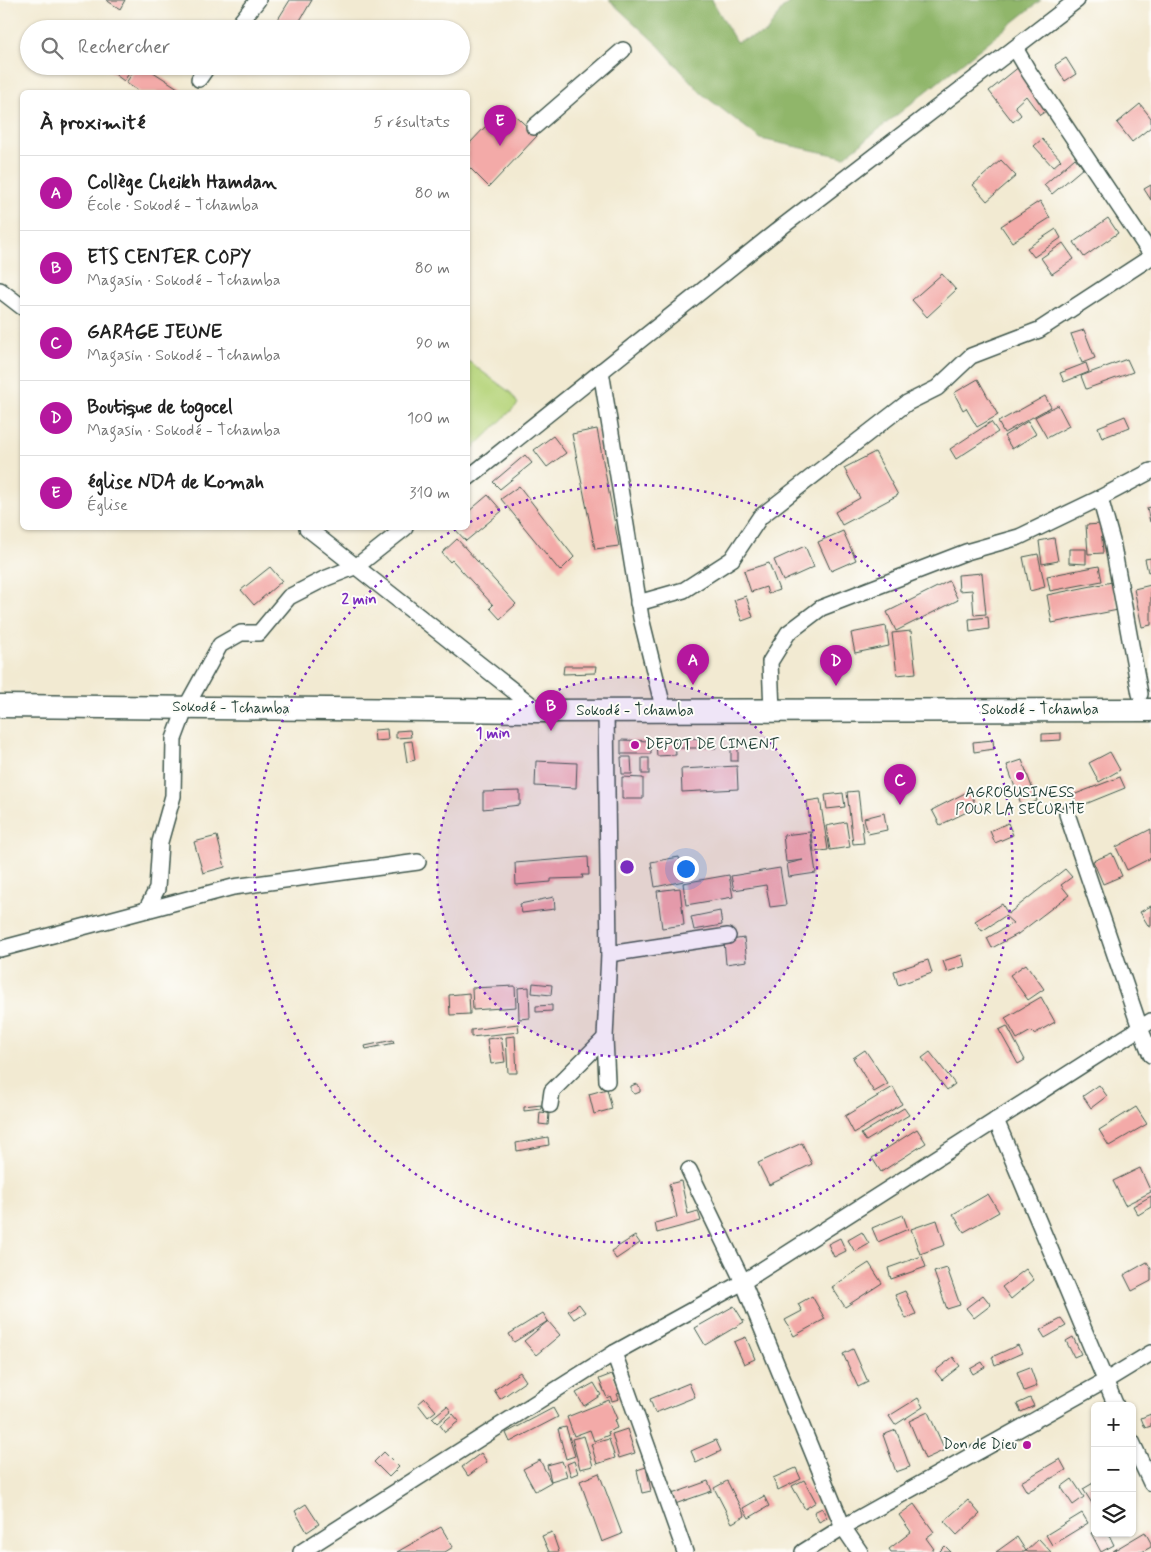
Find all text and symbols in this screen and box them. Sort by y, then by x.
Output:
search box [20,20,470,75]
icon: search [38,34,66,62]
text: Rechercher [78,35,170,60]
pin: E [484,105,516,146]
text: À proximité [40,109,146,137]
text: 5 résultats [373,112,450,133]
text: Collège Cheikh Hamdan [87,170,277,195]
text: A [51,183,61,204]
text: 80 m [415,183,450,204]
text: École · Sokodé - Tchamba [87,195,259,216]
text: ETS CENTER COPY [87,245,251,270]
text: B [51,258,61,279]
text: 80 m [415,258,450,279]
text: Magasin · Sokodé - Tchamba [87,270,281,291]
text: GARAGE JEUNE [87,320,222,345]
text: C [50,333,62,354]
text: 90 m [416,333,450,354]
text: Magasin · Sokodé - Tchamba [87,345,281,366]
text: Boutique de togocel [87,395,233,420]
text: D [50,408,62,429]
text: 100 m [407,408,450,429]
text: Magasin · Sokodé - Tchamba [87,420,281,441]
text: église NDA de Komah [87,470,264,495]
text: E [51,483,61,504]
text: 310 m [409,483,450,504]
text: Église [87,495,128,516]
text: 2 min [341,590,377,610]
pin: A [677,644,709,685]
pin: D [820,645,852,686]
pin: B [535,690,567,731]
street label: Sokodé - Tchamba [172,697,290,719]
street label: Sokodé - Tchamba [981,700,1099,720]
street label: Sokodé - Tchamba [576,701,694,721]
text: 1 min [476,724,510,744]
place label: DEPOT DE CIMENT [645,735,780,755]
marker: DEPOT DE CIMENT [629,739,641,751]
pin: C [884,764,916,805]
marker: AGROBUSINESS POUR LA SECURITE [1014,770,1026,782]
place label: AGROBUSINESS POUR LA SECURITE [955,783,1085,820]
your location [673,856,699,882]
centre of rings [618,858,636,876]
map controls [1091,1402,1136,1537]
button: + [1091,1402,1136,1447]
place label: Don de Dieu [943,1435,1017,1455]
marker: Don de Dieu [1021,1439,1033,1451]
button: − [1091,1447,1136,1492]
button: layers [1091,1492,1136,1537]

